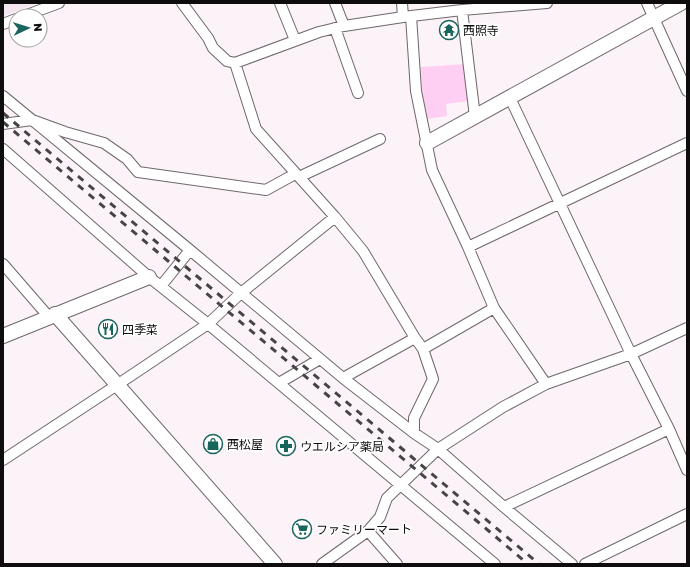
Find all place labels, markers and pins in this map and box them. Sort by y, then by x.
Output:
temple icon: 西照寺 [438,19,460,41]
place label: 西照寺 [463,23,499,38]
restaurant icon: 四季菜 [97,318,119,340]
place label: 四季菜 [122,322,158,337]
shop icon: 西松屋 [202,433,224,455]
pharmacy icon: ウエルシア薬局 [275,435,297,457]
place label: 西松屋 [227,437,263,452]
place label: ウエルシア薬局 [300,439,384,454]
supermarket icon: ファミリーマート [291,518,313,540]
place label: ファミリーマート [316,522,412,537]

